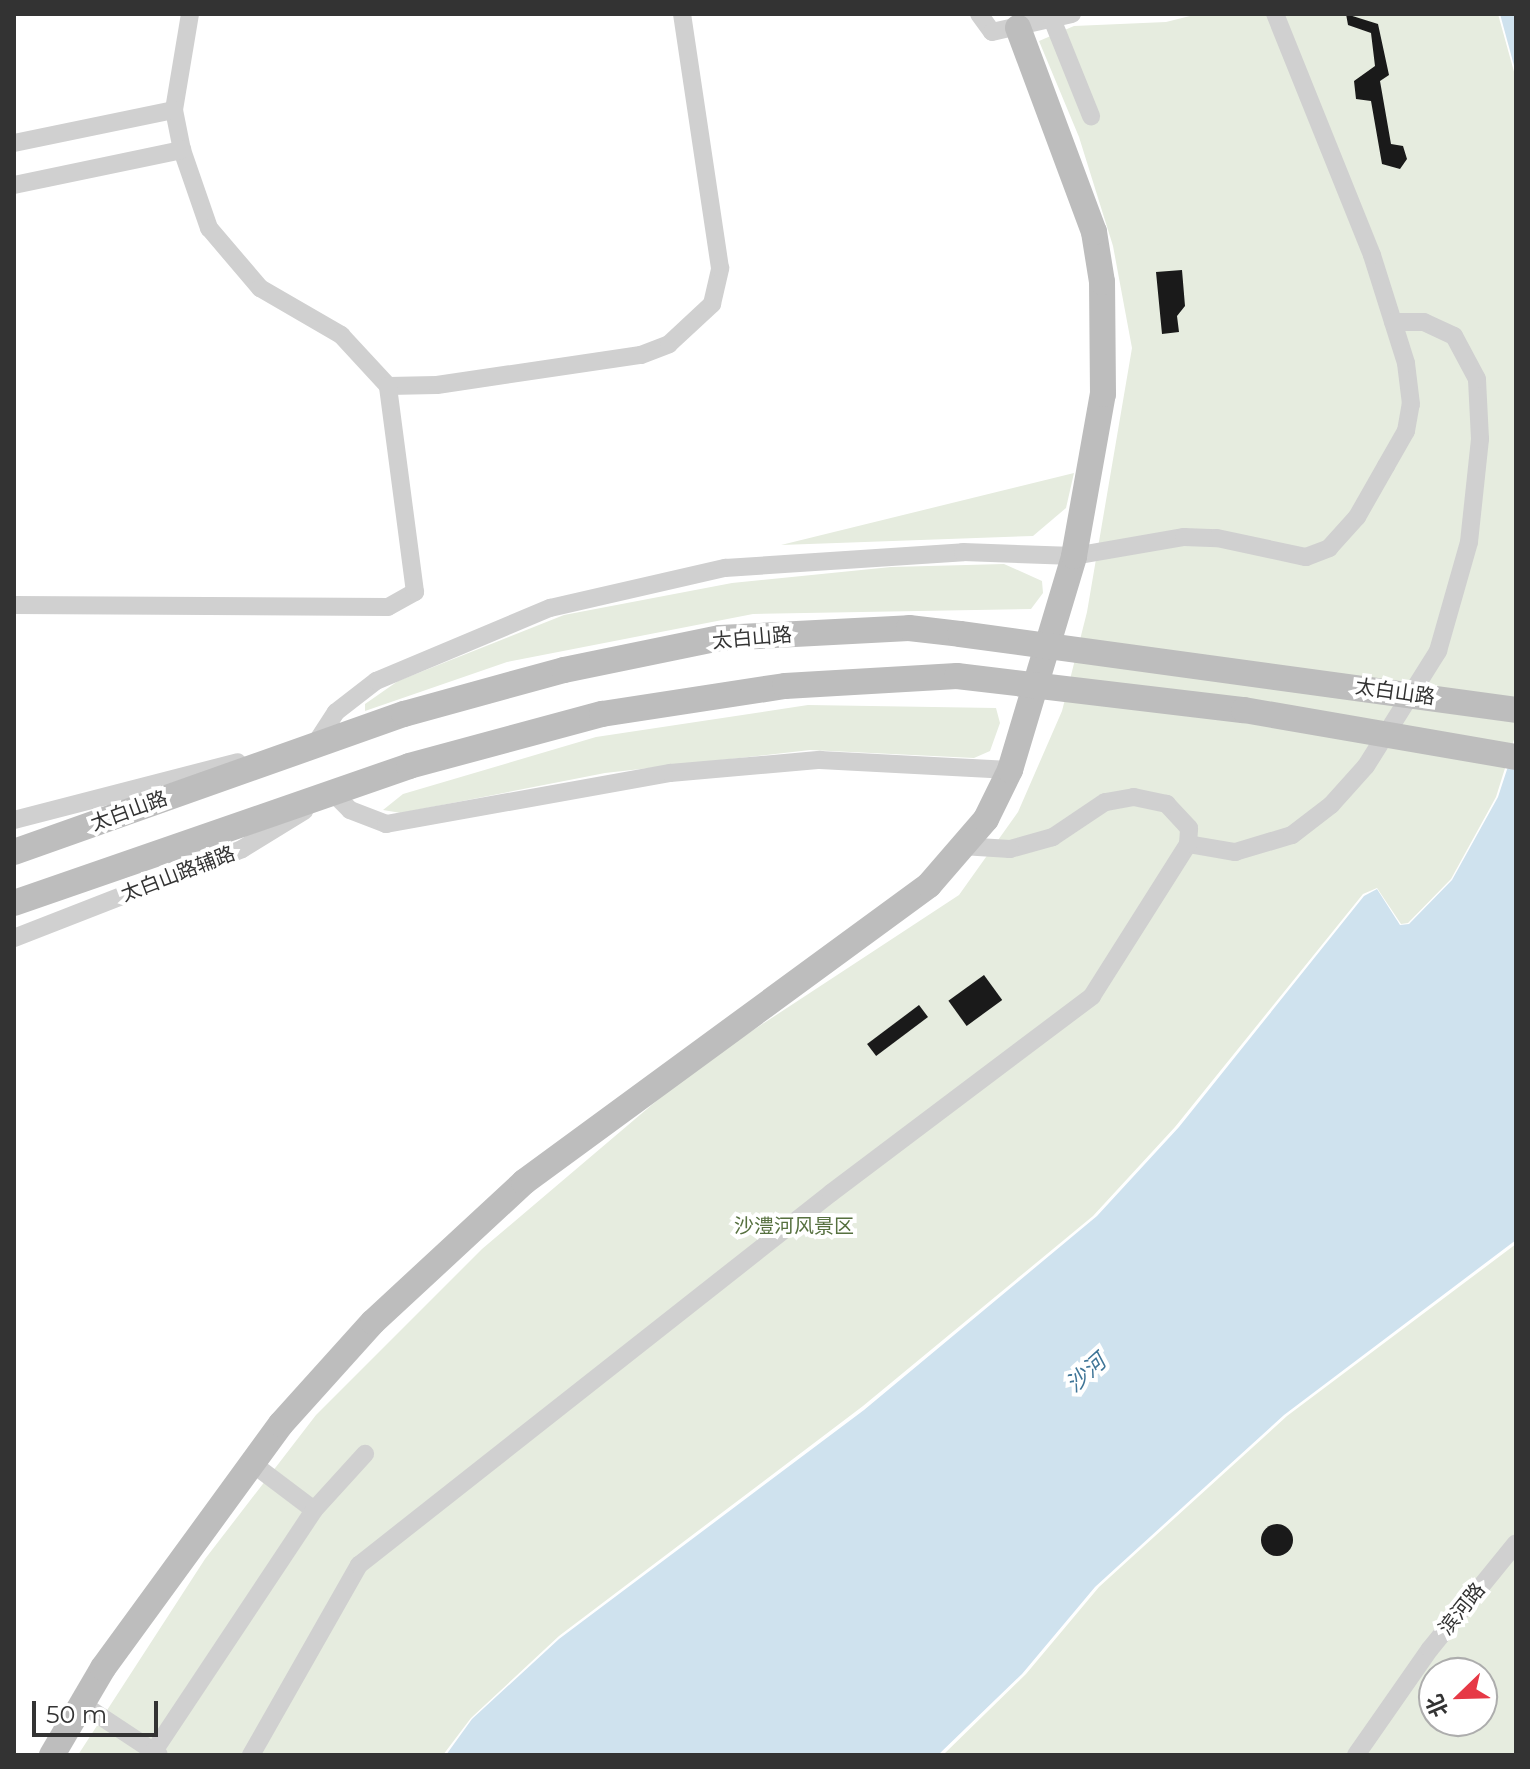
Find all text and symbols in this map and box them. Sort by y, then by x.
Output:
street label: 太白山路 [711,623,793,653]
street label: 太白山路 [1354,675,1436,709]
street label: 太白山路 [87,786,171,836]
street label: 太白山路辅路 [118,841,238,907]
park label: 沙澧河风景区 [734,1214,854,1238]
water label: 沙河 [1061,1348,1111,1398]
street label: 滨河路 [1434,1578,1490,1640]
north arrow [1418,1657,1498,1737]
scale bar [36,1685,162,1735]
text: 北 [1421,1690,1454,1721]
text: 50 m [46,1700,107,1729]

